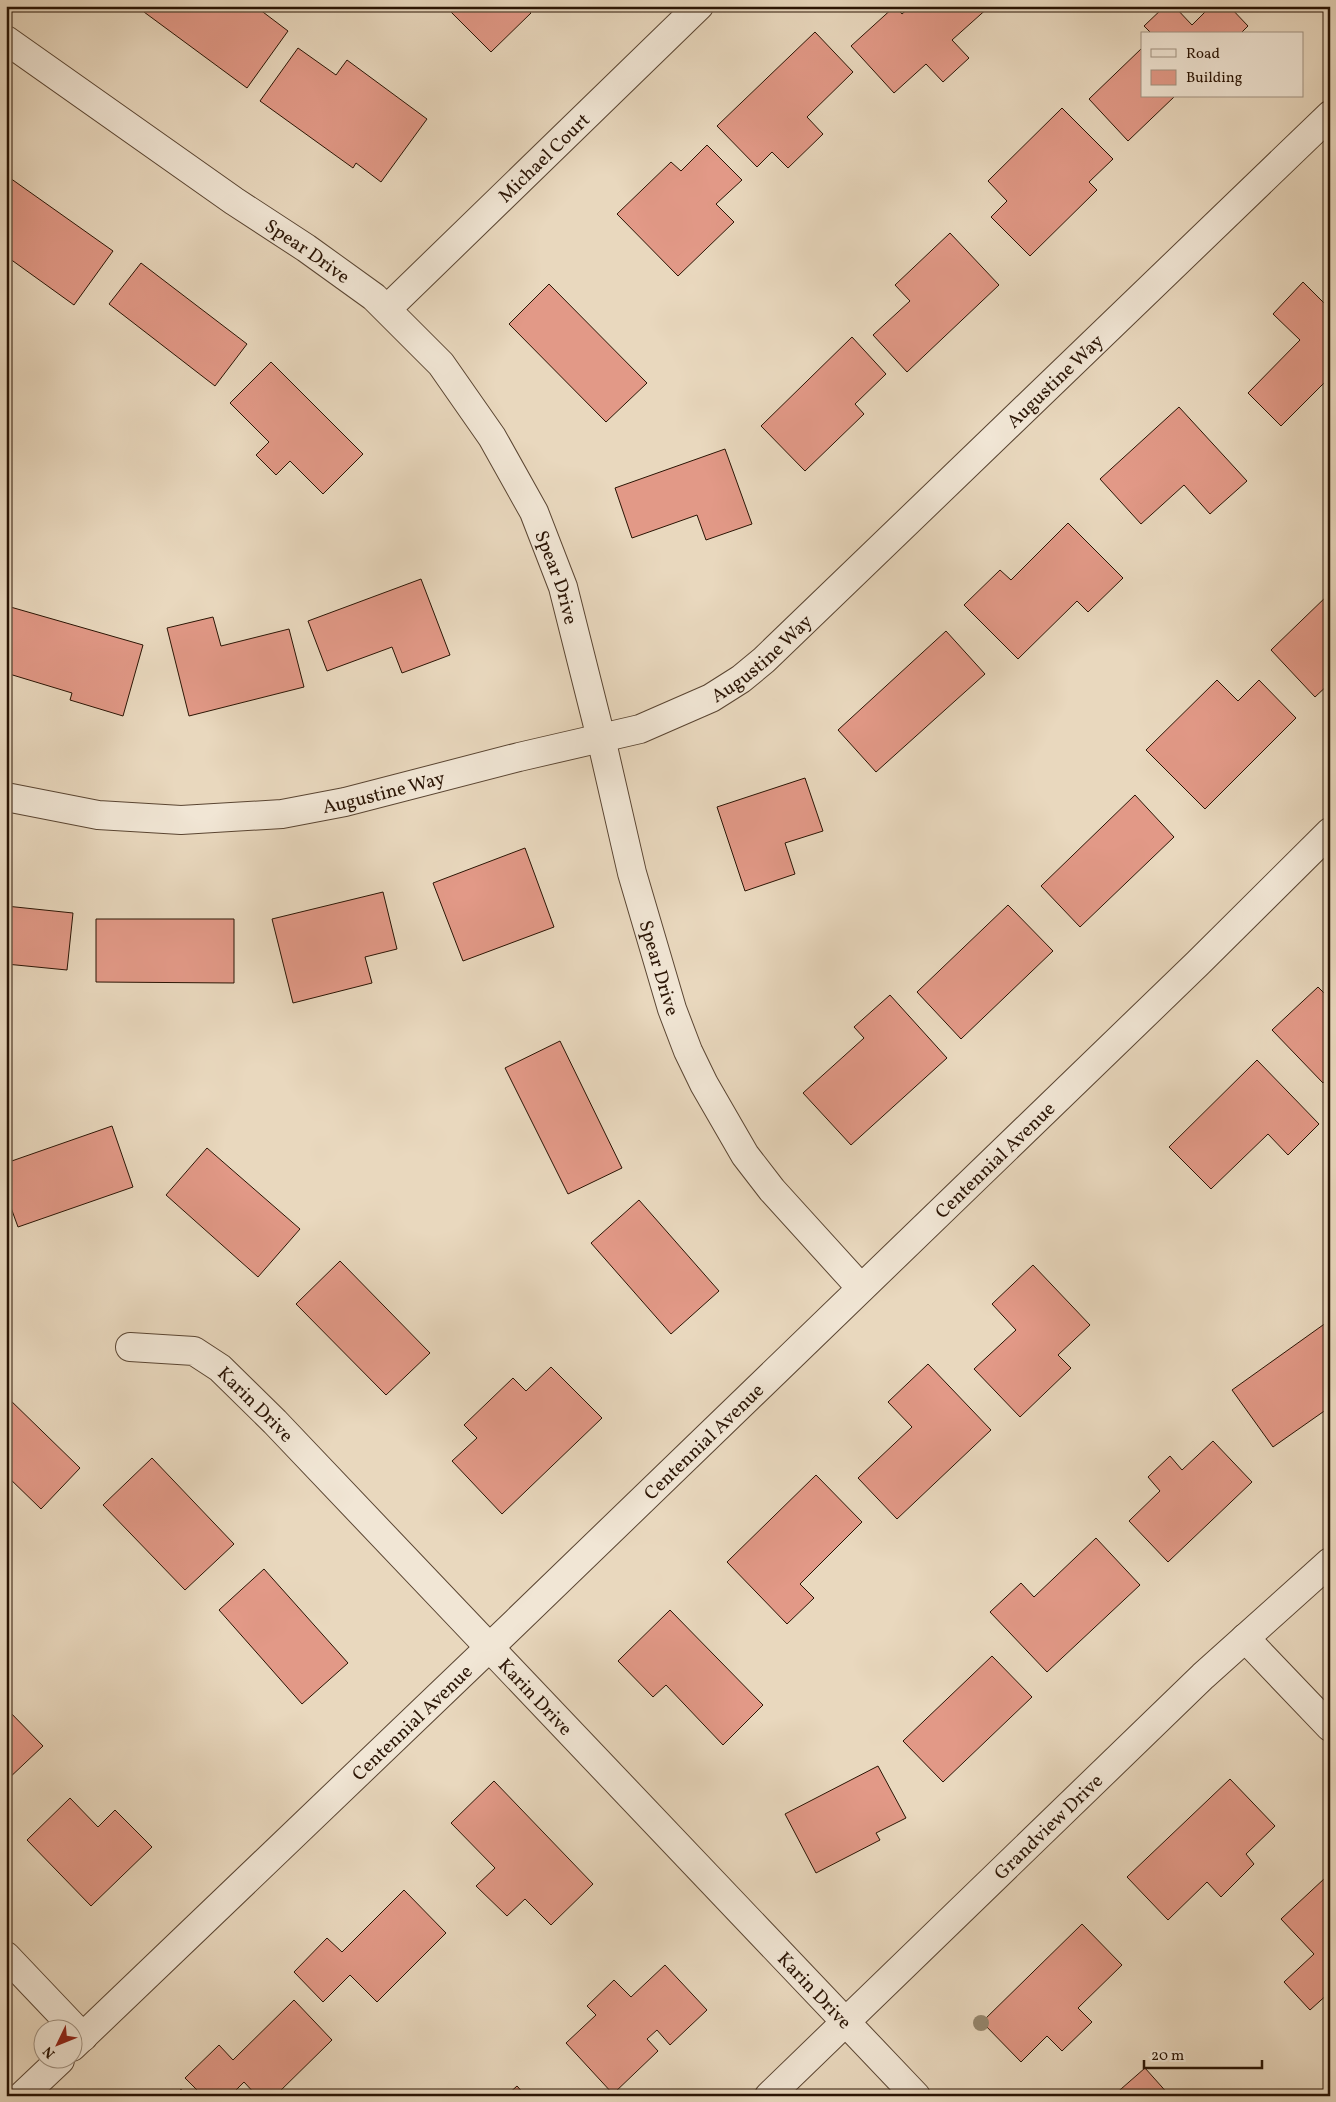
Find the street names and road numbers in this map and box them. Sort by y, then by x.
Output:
street label: Michael Court [493,108,597,209]
street label: Spear Drive [259,214,355,291]
street label: Augustine Way [1002,329,1110,435]
street label: Spear Drive [527,527,583,627]
street label: Augustine Way [707,609,819,710]
street label: Augustine Way [321,766,448,821]
street label: Spear Drive [632,918,684,1020]
street label: Centennial Avenue [930,1097,1062,1225]
street label: Karin Drive [211,1362,299,1449]
street label: Centennial Avenue [639,1378,770,1507]
street label: Karin Drive [491,1653,578,1742]
street label: Centennial Avenue [347,1659,479,1787]
street label: Grandview Drive [989,1769,1109,1886]
street label: Karin Drive [771,1947,857,2036]

